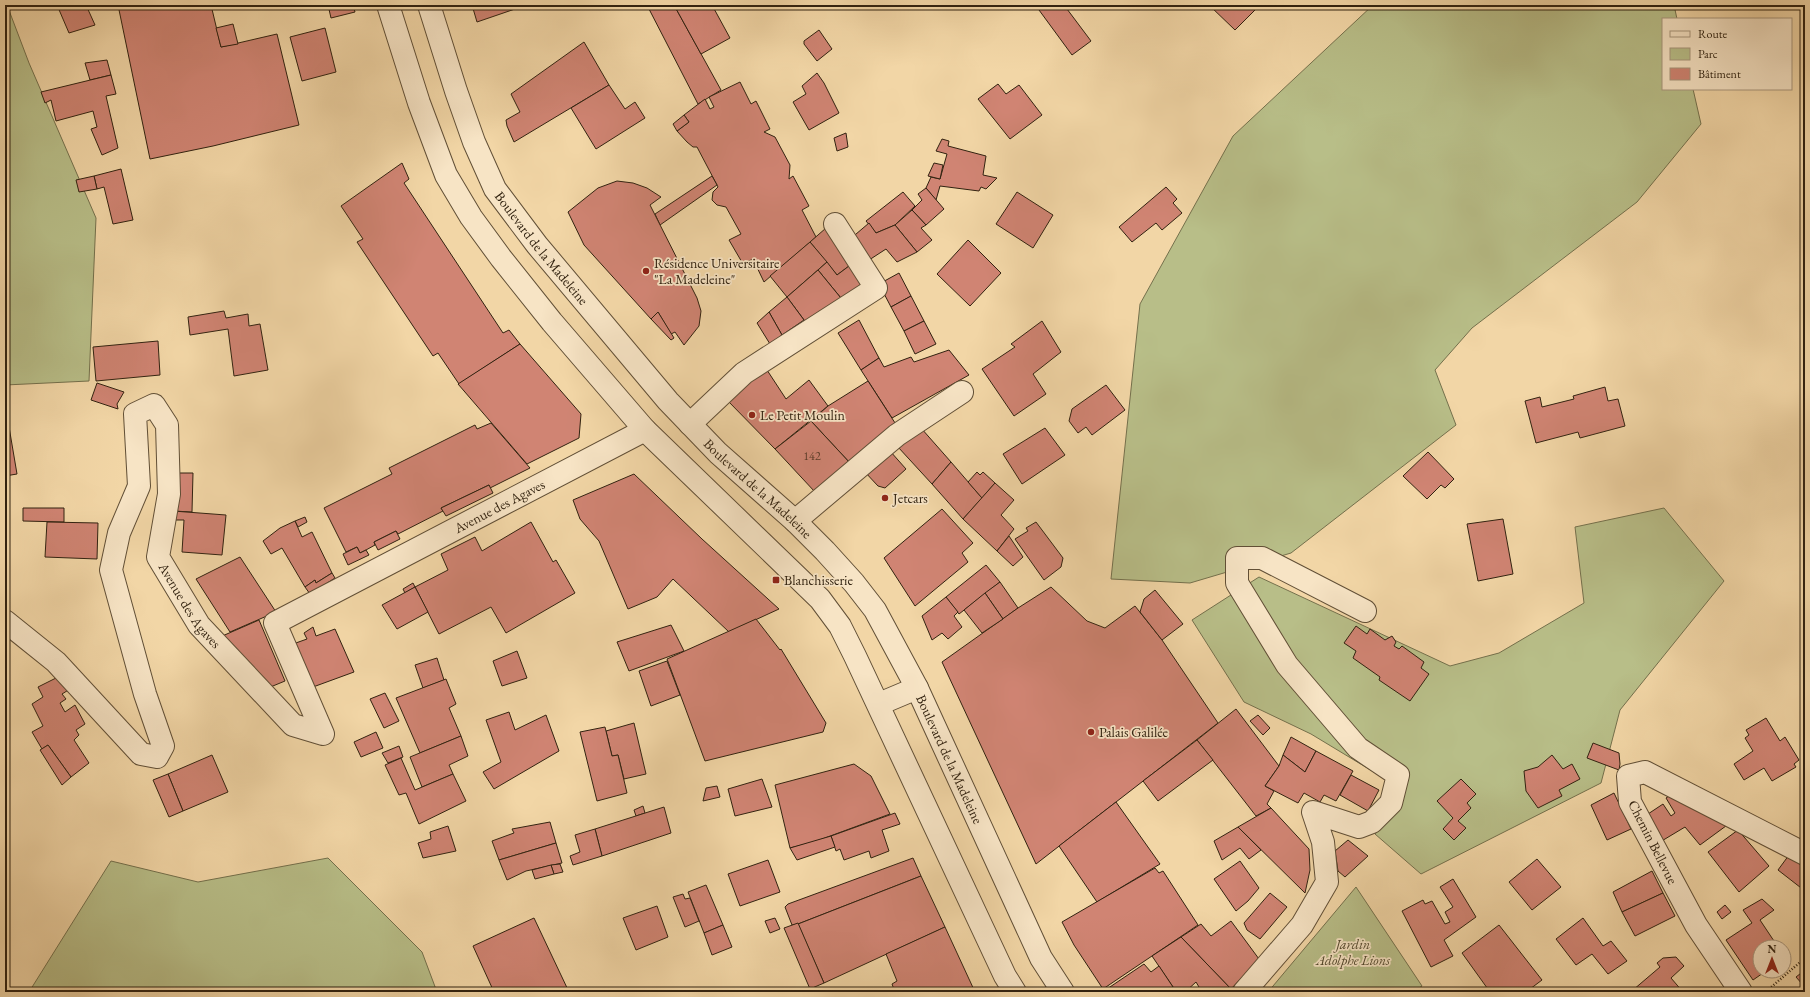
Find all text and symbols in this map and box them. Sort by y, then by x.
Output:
legend [1662,18,1792,90]
text: Route [1698,26,1728,42]
text: Parc [1698,46,1718,62]
text: Bâtiment [1698,66,1741,82]
street label: Boulevard de la Madeleine [491,188,593,309]
place label: Résidence Universitaire "La Madeleine" [654,254,780,288]
marker: Résidence Universitaire "La Madeleine" [641,266,651,276]
place label: Le Petit Moulin [760,406,845,424]
marker: Le Petit Moulin [747,410,757,420]
street label: Boulevard de la Madeleine [700,435,817,543]
house number: 142 [803,448,821,464]
street label: Avenue des Agaves [450,475,548,537]
place label: Jetcars [892,489,928,507]
marker: Jetcars [880,493,890,503]
street label: Avenue des Agaves [154,558,225,652]
place label: Blanchisserie [784,571,854,589]
marker: Blanchisserie [771,575,781,585]
street label: Boulevard de la Madeleine [912,692,987,827]
place label: Palais Galilée [1099,723,1169,741]
marker: Palais Galilée [1086,727,1096,737]
street label: Chemin Bellevue [1624,797,1682,888]
park label: Jardin Adolphe Lions [1315,935,1390,969]
north arrow [1752,939,1792,979]
text: N [1768,942,1777,956]

